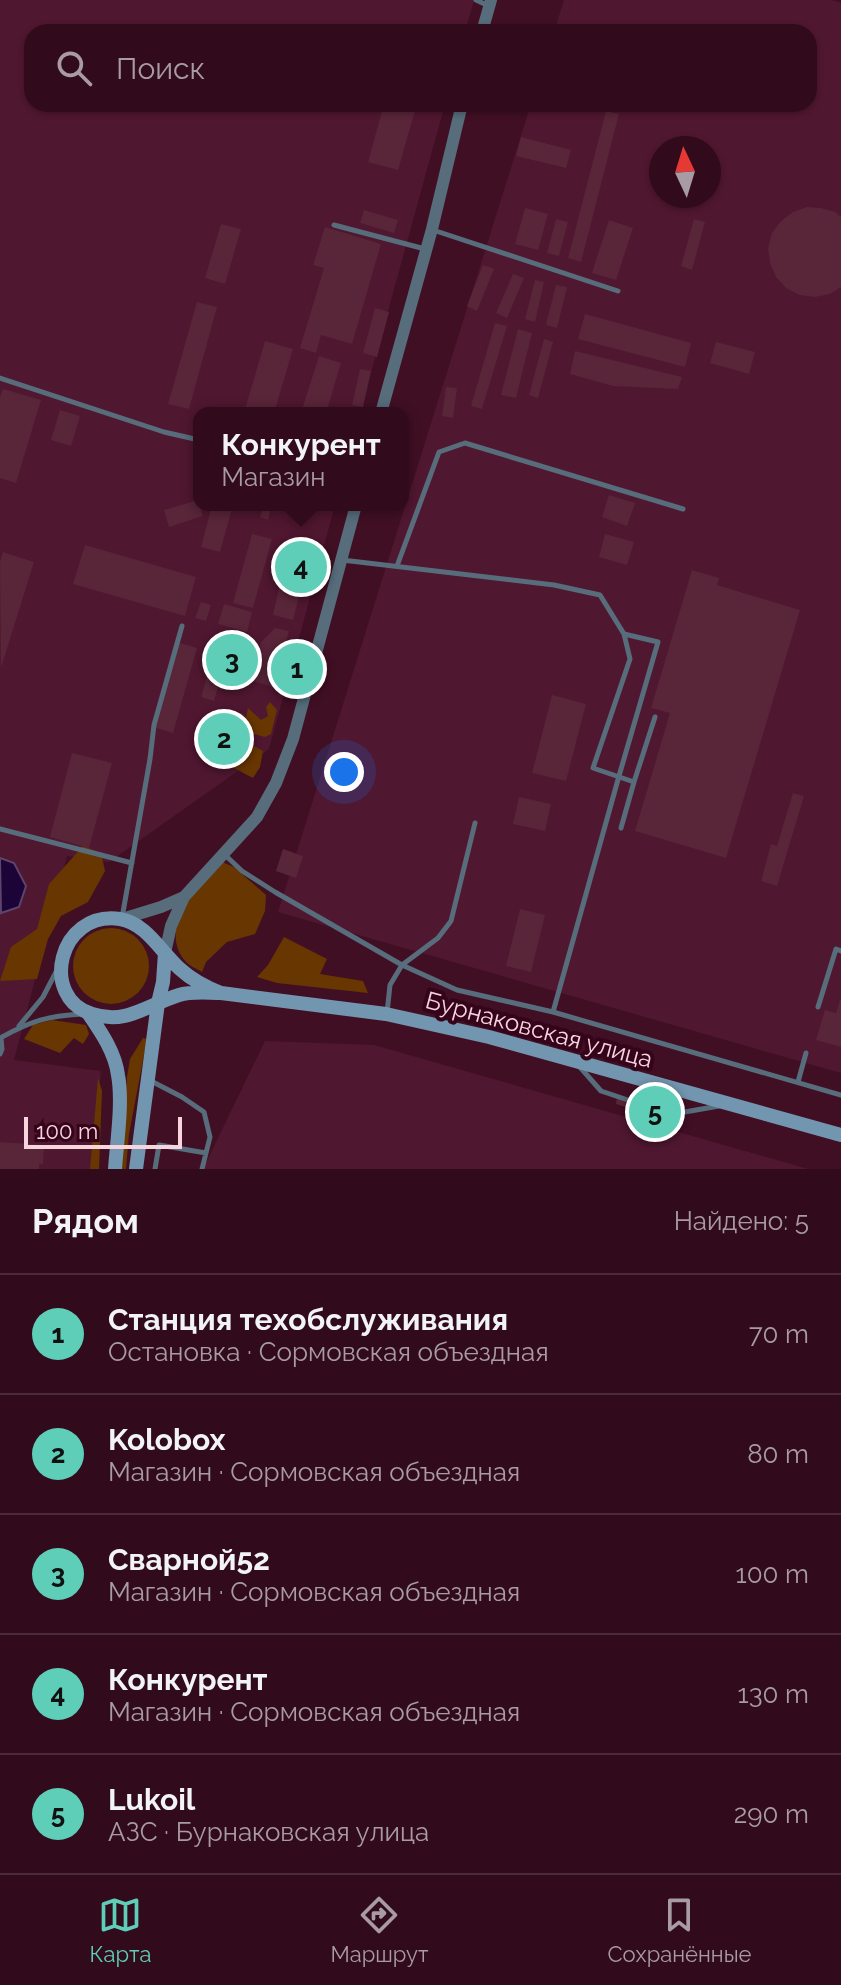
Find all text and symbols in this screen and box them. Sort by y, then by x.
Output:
search box [24,24,817,112]
icon: search [52,46,96,90]
text: Поиск [116,51,205,86]
north arrow [649,136,721,208]
popup [193,407,409,511]
text: Конкурент [221,427,381,462]
text: Магазин [221,462,325,492]
pin: 4 [275,537,327,597]
pin: 3 [206,630,258,690]
pin: 1 [271,639,323,699]
pin: 2 [198,709,250,769]
your location [324,752,364,792]
street label: Бурнаковская улица [422,985,656,1074]
pin: 5 [629,1082,681,1142]
scale bar [24,1113,182,1149]
text: 100 m [36,1118,98,1144]
text: Рядом [32,1201,139,1241]
text: Найдено: 5 [674,1206,809,1236]
text: Станция техобслуживания [108,1302,508,1337]
text: 1 [52,1319,64,1349]
text: 70 m [749,1319,809,1349]
text: Остановка · Сормовская объездная [108,1337,549,1367]
text: Kolobox [108,1422,225,1457]
text: 2 [51,1439,65,1469]
text: 80 m [747,1439,809,1469]
text: Магазин · Сормовская объездная [108,1457,520,1487]
text: Сварной52 [108,1542,270,1577]
text: 3 [51,1559,65,1589]
text: 100 m [736,1559,809,1589]
text: Магазин · Сормовская объездная [108,1577,520,1607]
text: Конкурент [108,1662,267,1697]
text: 4 [51,1679,65,1709]
text: 130 m [738,1679,809,1709]
text: Магазин · Сормовская объездная [108,1697,520,1727]
text: Lukoil [108,1782,195,1817]
text: 5 [51,1799,65,1829]
text: 290 m [734,1799,809,1829]
text: АЗС · Бурнаковская улица [108,1817,429,1847]
tab: Карта [90,1893,151,1967]
tab: Маршрут [330,1893,428,1967]
tab: Сохранённые [607,1893,751,1967]

